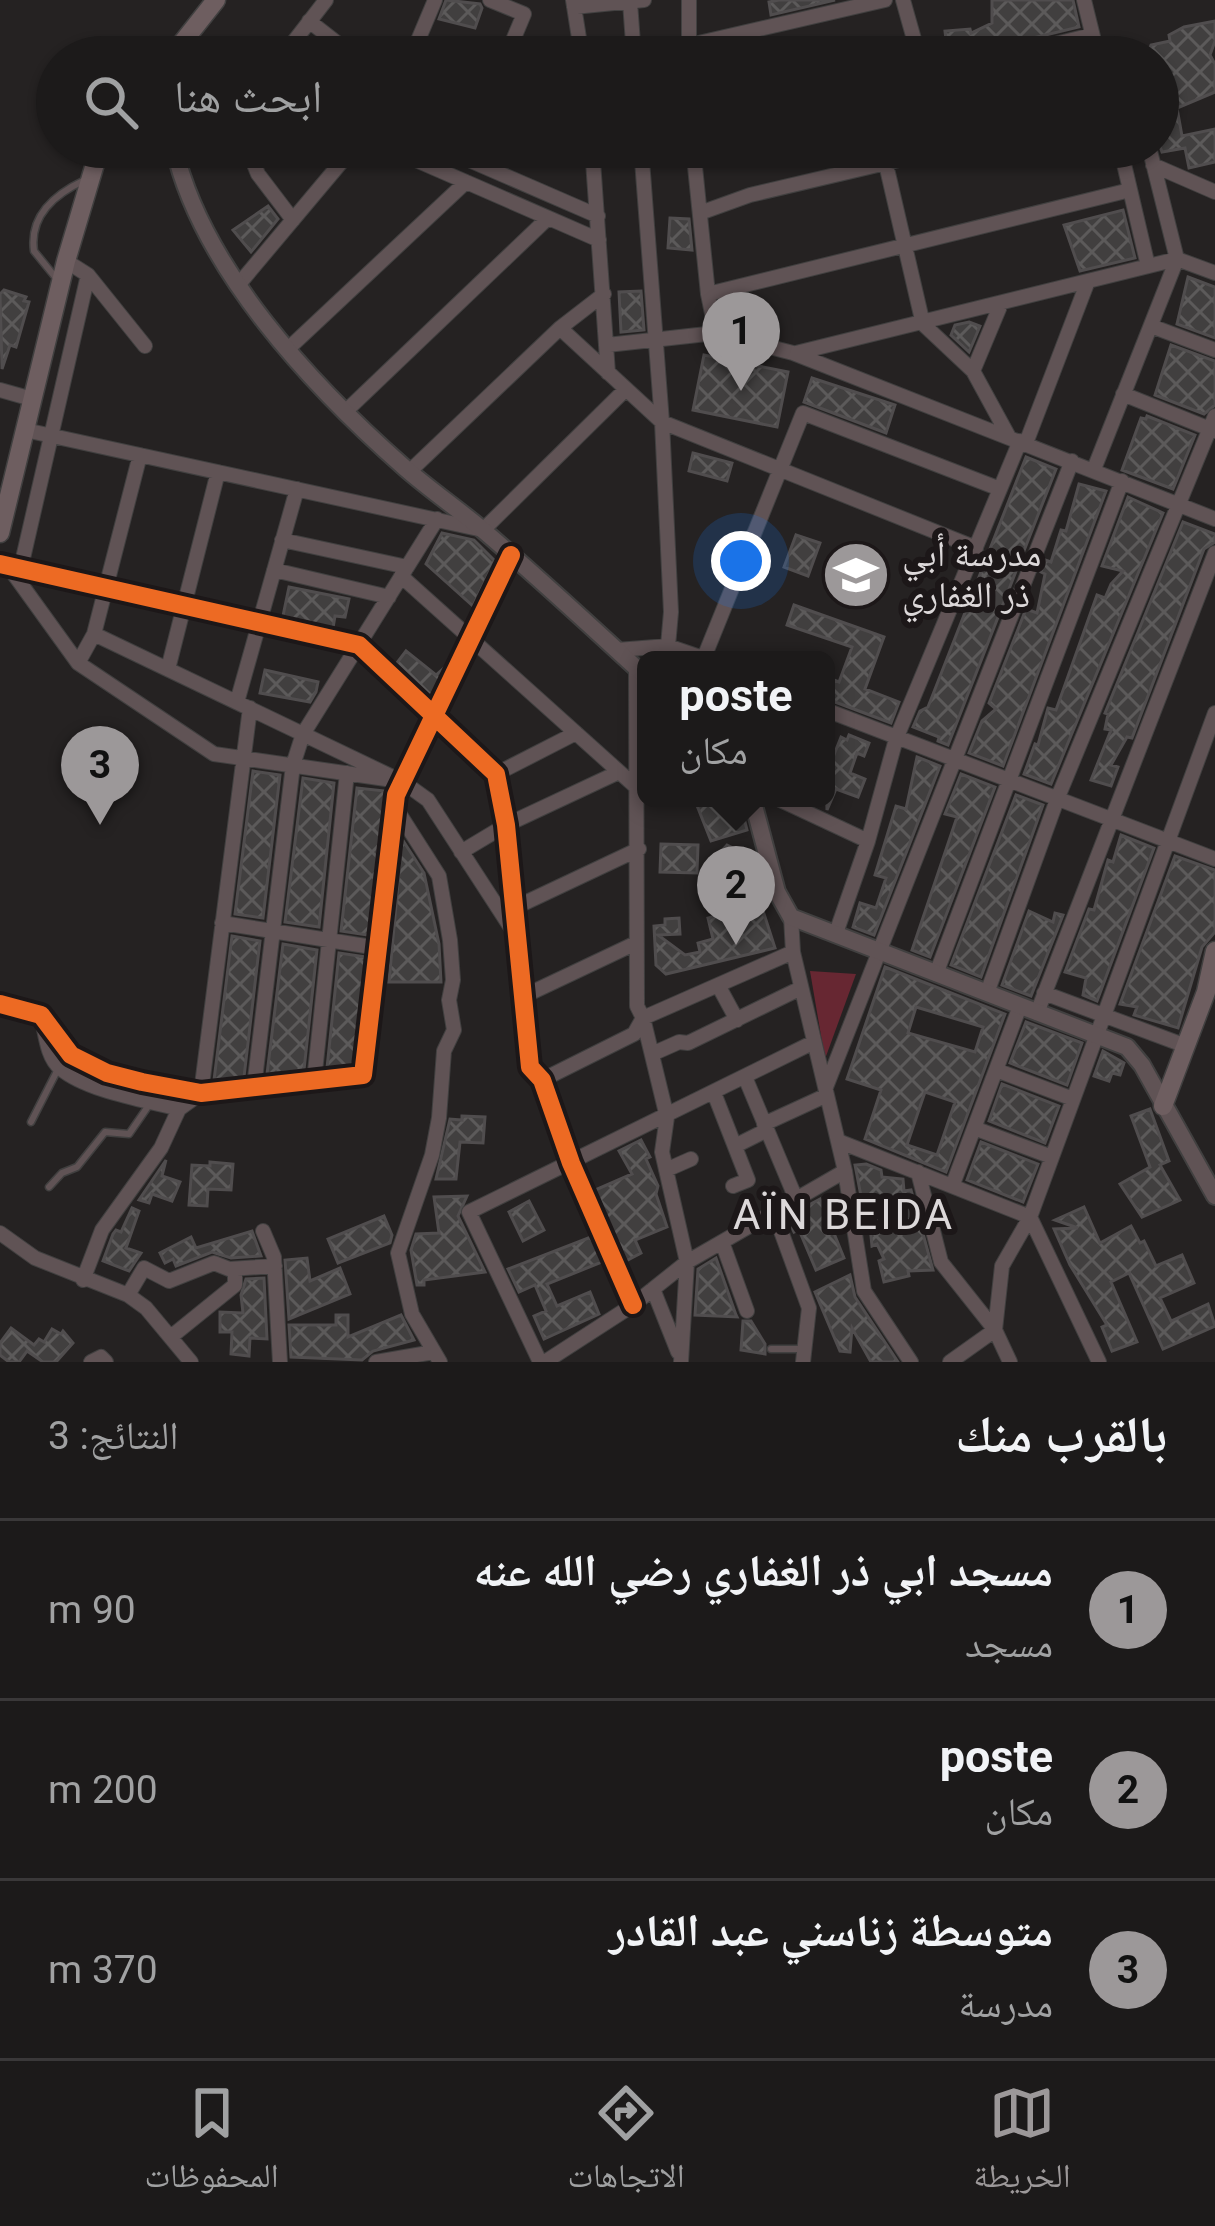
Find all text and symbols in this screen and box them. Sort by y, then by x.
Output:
search box [36,36,1179,168]
icon: search [78,69,144,135]
text: ابحث هنا [174,70,322,123]
pin: 1 [702,292,780,391]
your location [711,531,771,591]
place label: مدرسة أبي ذر الغفاري [902,533,1041,623]
school or university icon: مدرسة أبي ذر الغفاري [821,540,891,610]
popup [637,651,835,807]
text: poste [679,669,793,722]
pin: 3 [61,726,139,825]
text: مكان [679,728,748,774]
pin: 2 [697,846,775,945]
district label: AÏN BEIDA [733,1190,955,1239]
text: بالقرب منك [955,1405,1167,1464]
text: النتائج: 3 [48,1413,179,1459]
text: مسجد ابي ذر الغفاري رضي الله عنه [474,1544,1053,1597]
text: 90 m [48,1587,136,1633]
text: 1 [1117,1587,1139,1633]
text: مسجد [965,1621,1053,1667]
text: poste [940,1730,1053,1783]
text: 200 m [48,1767,158,1813]
text: 2 [1117,1767,1139,1813]
text: مكان [985,1789,1053,1835]
text: متوسطة زناسني عبد القادر [609,1904,1053,1957]
text: 370 m [48,1947,158,1993]
text: 3 [1117,1947,1139,1993]
text: مدرسة [958,1981,1053,2027]
tab: المحفوظات [144,2080,279,2208]
tab: الاتجاهات [567,2080,685,2208]
tab: الخريطة [973,2080,1071,2208]

